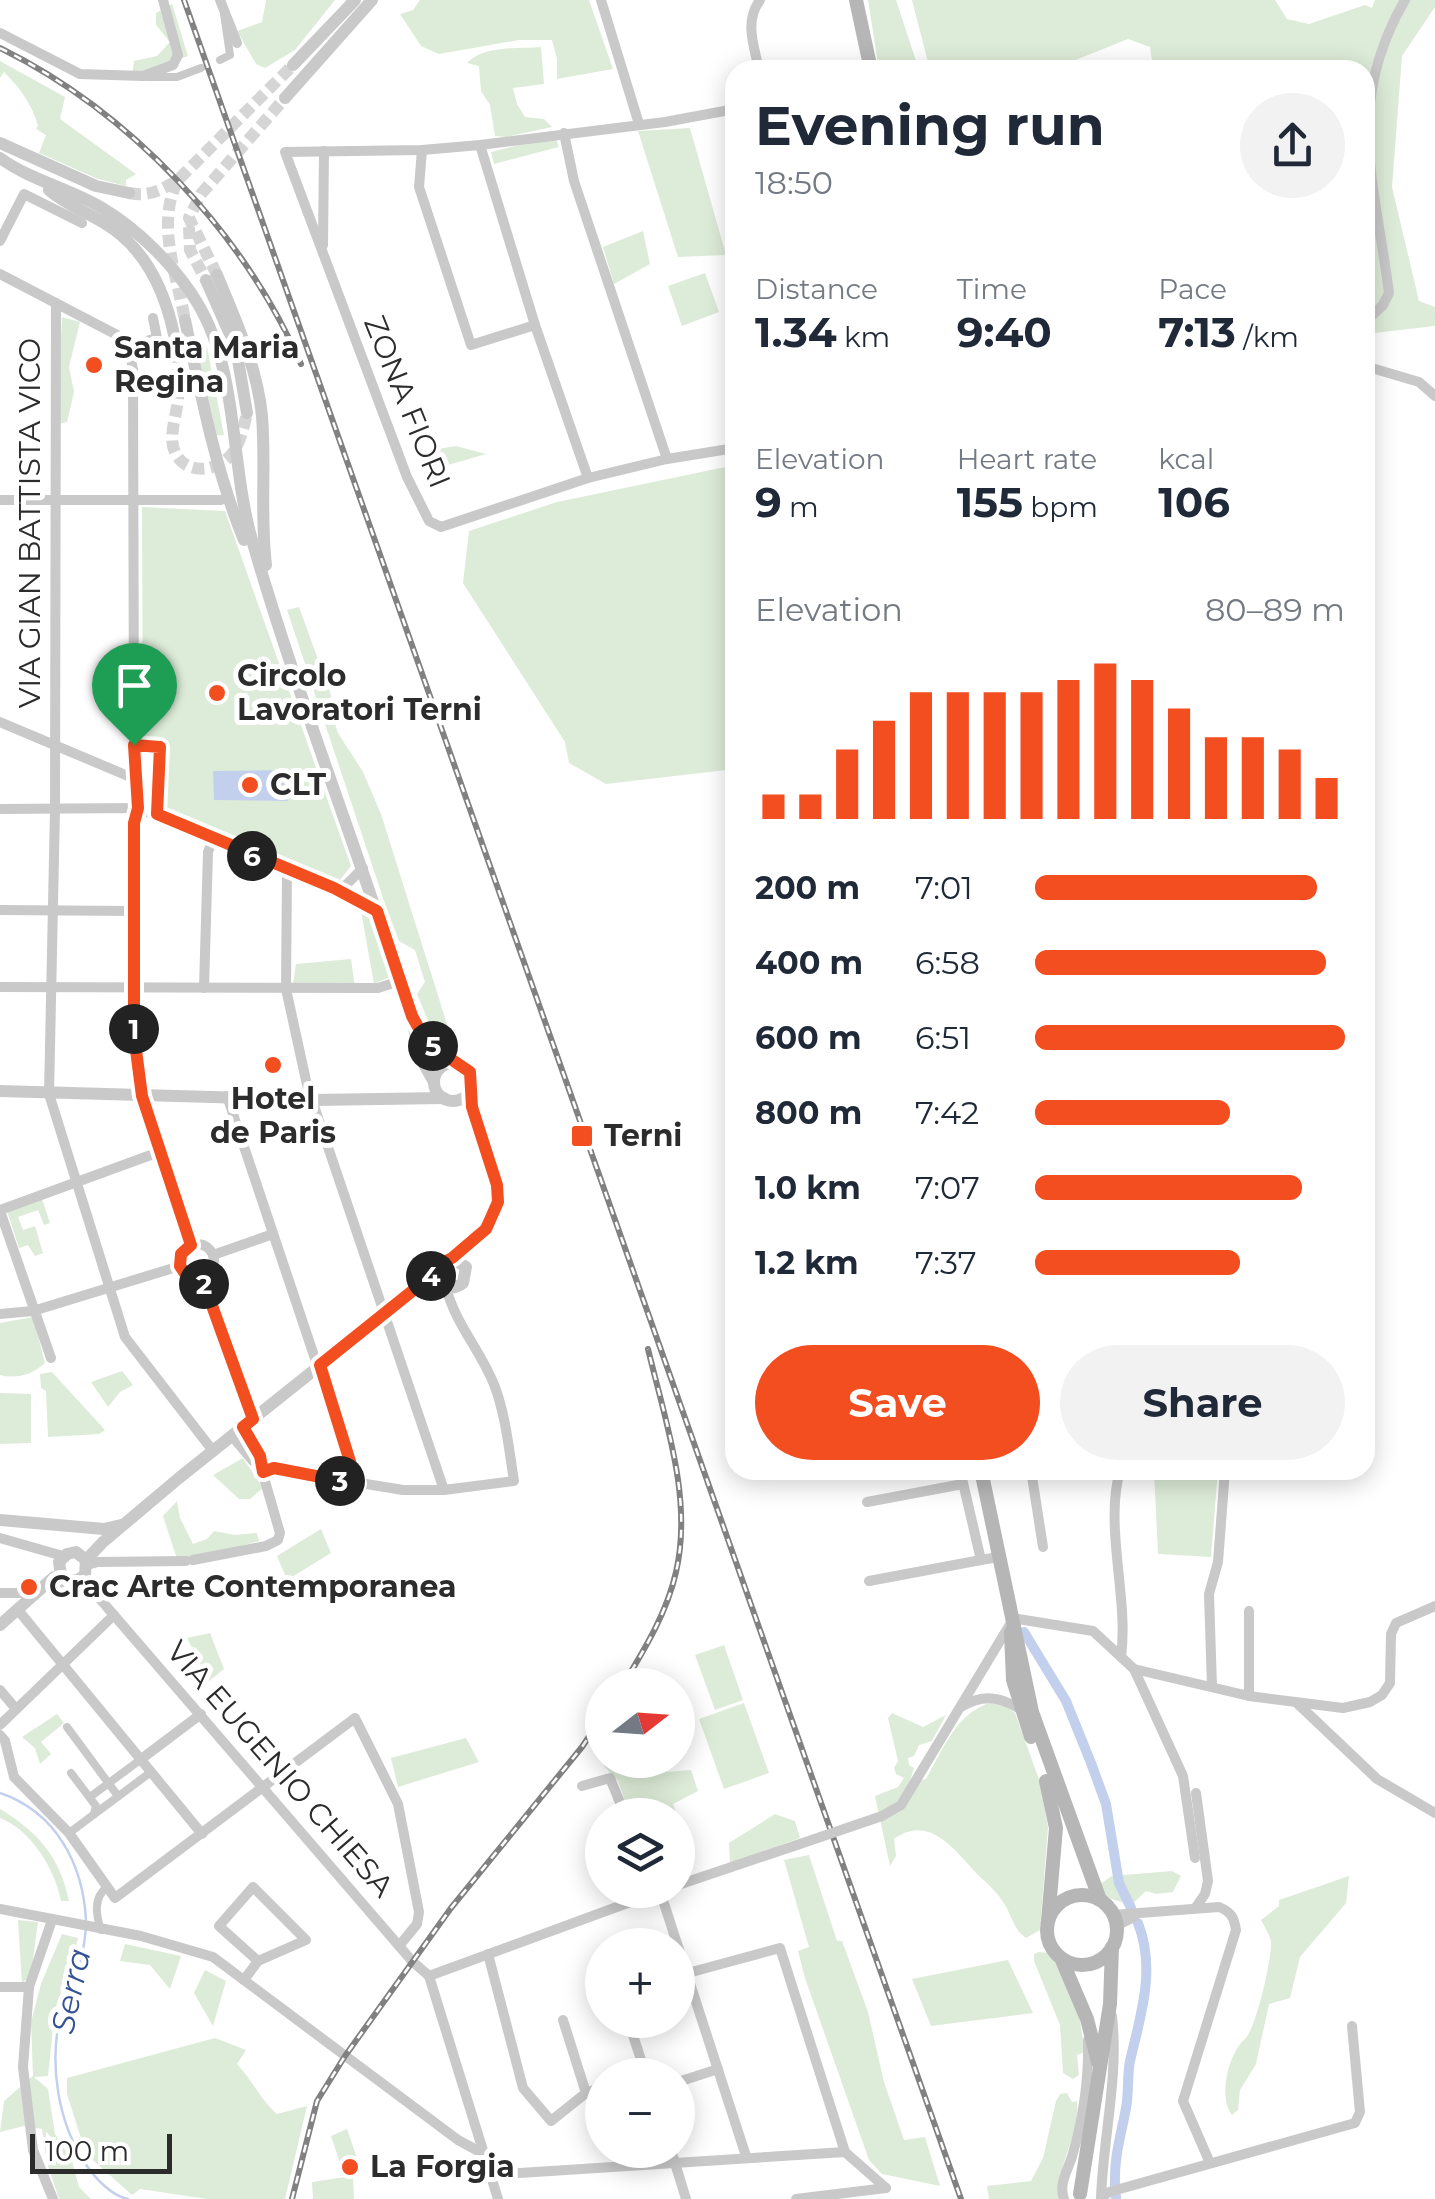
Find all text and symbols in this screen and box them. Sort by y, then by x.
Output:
text: Evening run [755,92,1105,159]
button: share [1240,93,1345,198]
text: 18:50 [755,163,833,202]
text: Distance [755,272,878,306]
text: Time [957,272,1027,306]
text: Pace [1158,272,1227,306]
text: 1.34 [755,306,837,358]
text: 9:40 [957,306,1052,358]
text: 7:13 [1158,306,1236,358]
street label: ZONA FIORI [356,310,459,493]
text: km [837,320,890,354]
text: /km [1236,320,1299,354]
place label: Santa Maria Regina [114,329,299,400]
street label: VIA GIAN BATTISTA VICO [11,338,48,708]
marker: Santa Maria Regina [83,354,105,376]
text: Elevation [755,442,884,476]
text: Heart rate [957,442,1097,476]
text: kcal [1158,442,1214,476]
text: 9 [755,476,782,528]
text: 155 [957,476,1023,528]
text: 106 [1158,476,1230,528]
text: m [782,490,819,524]
text: bpm [1023,490,1098,524]
text: Elevation [755,590,903,629]
text: 80–89 m [1205,590,1345,629]
pin [92,643,177,746]
place label: Circolo Lavoratori Terni [237,657,482,728]
icon: arrive [107,658,162,713]
marker: Circolo Lavoratori Terni [206,682,228,704]
place label: CLT [270,766,327,803]
marker: CLT [239,774,261,796]
pin: 6 [227,831,277,881]
text: 6 [243,839,261,873]
text: 200 m [755,868,860,907]
text: 7:01 [915,868,973,907]
text: 400 m [755,943,863,982]
text: 6:58 [915,943,980,982]
pin: 1 [109,1004,159,1054]
text: 1 [129,1012,139,1046]
text: 600 m [755,1018,861,1057]
text: 6:51 [915,1018,971,1057]
pin: 5 [408,1021,458,1071]
text: 5 [425,1029,441,1063]
marker: Hotel de Paris [262,1054,284,1076]
place label: Hotel de Paris [210,1080,336,1151]
text: 800 m [755,1093,862,1132]
text: 7:42 [915,1093,979,1132]
place label: Terni [604,1117,682,1154]
marker: Terni [569,1123,595,1149]
text: 1.0 km [755,1168,861,1207]
text: 7:07 [915,1168,980,1207]
text: 1.2 km [755,1243,859,1282]
text: 7:37 [915,1243,976,1282]
pin: 4 [406,1251,456,1301]
pin: 2 [179,1259,229,1309]
text: 4 [421,1259,441,1293]
text: 2 [196,1267,212,1301]
button: Save [755,1345,1040,1460]
button: Share [1060,1345,1345,1460]
pin: 3 [315,1456,365,1506]
text: 3 [332,1464,348,1498]
place label: Crac Arte Contemporanea [49,1568,457,1605]
marker: Crac Arte Contemporanea [18,1576,40,1598]
street label: VIA EUGENIO CHIESA [159,1633,402,1905]
north arrow [585,1668,695,1778]
map controls [585,1668,695,2168]
button: layers [585,1798,695,1908]
button: + [585,1928,695,2038]
water label: Serra [43,1945,98,2037]
button: − [585,2058,695,2168]
scale bar [30,2129,172,2174]
text: 100 m [45,2134,129,2168]
place label: La Forgia [370,2148,515,2185]
marker: La Forgia [339,2156,361,2178]

